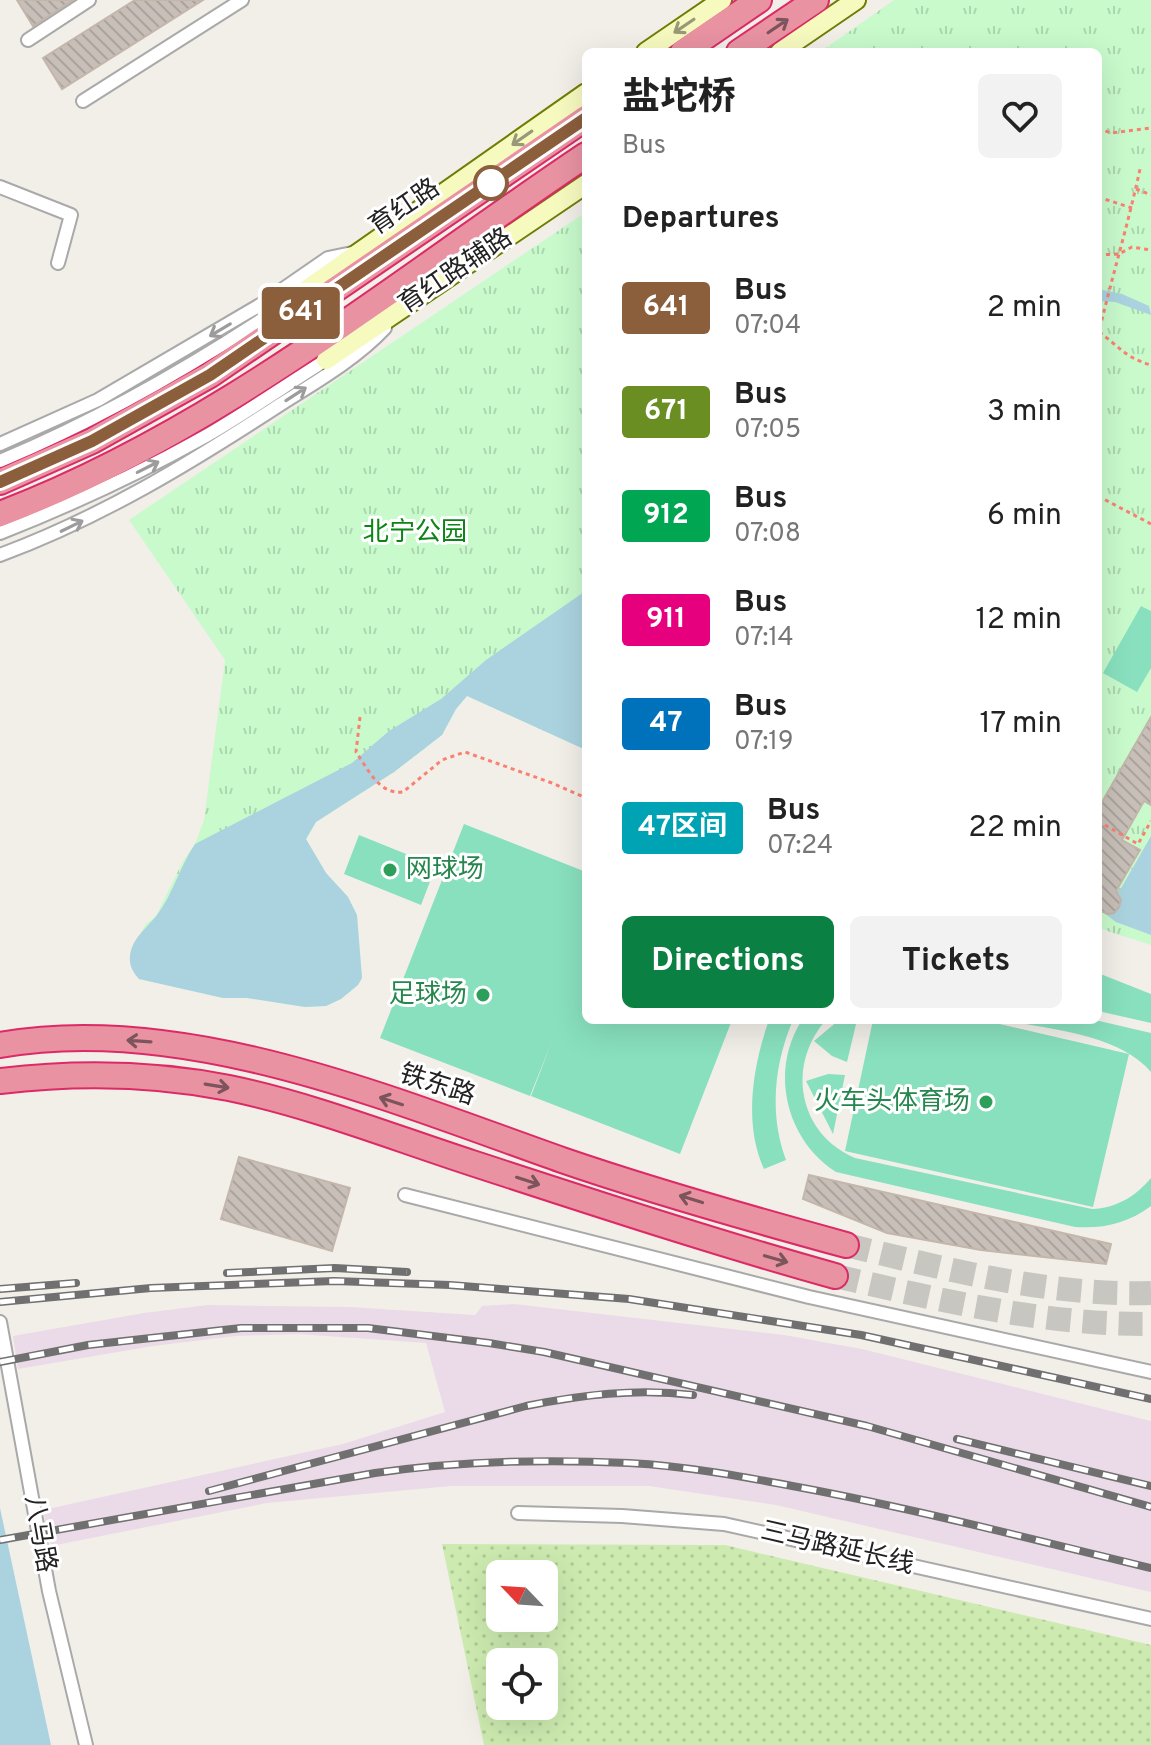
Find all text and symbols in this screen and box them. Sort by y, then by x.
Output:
one-way arrow [673,18,695,34]
one-way arrow [766,18,788,34]
button: heart [978,74,1062,158]
text: 盐坨桥 [622,75,736,124]
one-way arrow [512,130,534,146]
text: Bus [622,130,666,163]
unlabelled marker [474,166,508,200]
street label: 育红路 [363,173,447,243]
text: Departures [622,201,780,238]
street label: 育红路辅路 [393,222,519,322]
text: Bus [734,273,787,310]
line badge: 641 [255,287,347,339]
text: 641 [643,290,689,326]
text: 2 min [987,290,1062,327]
text: 641 [278,295,324,331]
text: 07:04 [734,310,801,343]
one-way arrow [209,321,231,338]
text: Bus [734,377,787,414]
one-way arrow [284,386,307,402]
text: 671 [644,394,688,430]
text: 3 min [987,394,1062,431]
text: 07:05 [734,414,801,447]
one-way arrow [135,458,159,474]
text: Bus [734,481,787,518]
text: 912 [643,498,689,534]
text: 6 min [987,498,1062,535]
park label: 北宁公园 [363,517,467,550]
one-way arrow [60,518,84,533]
text: 07:08 [734,518,801,551]
text: Bus [734,585,787,622]
text: 911 [646,602,686,638]
text: 12 min [975,602,1062,639]
text: 07:14 [734,622,794,655]
text: Bus [734,689,787,726]
text: 47 [649,706,683,742]
text: 17 min [979,706,1062,743]
text: 07:19 [734,726,794,759]
text: Bus [767,793,820,830]
text: 47区间 [638,810,727,846]
text: 22 min [968,810,1062,847]
text: 07:24 [767,830,833,863]
place label: 网球场 [406,854,484,887]
marker: 网球场 [381,861,399,879]
button: Directions [622,916,834,1008]
button: Tickets [850,916,1062,1008]
place label: 足球场 [389,979,467,1012]
marker: 足球场 [474,986,492,1004]
one-way arrow [126,1033,153,1048]
street label: 铁东路 [395,1058,479,1114]
one-way arrow [204,1080,229,1095]
place label: 火车头体育场 [814,1086,970,1119]
one-way arrow [379,1092,404,1107]
marker: 火车头体育场 [977,1093,995,1111]
one-way arrow [515,1175,540,1189]
one-way arrow [678,1191,703,1206]
one-way arrow [762,1252,788,1267]
street label: 八马路 [16,1493,62,1575]
street label: 三马路延长线 [757,1515,917,1583]
north arrow [486,1560,558,1632]
map controls [486,1560,558,1720]
button: locate [486,1648,558,1720]

